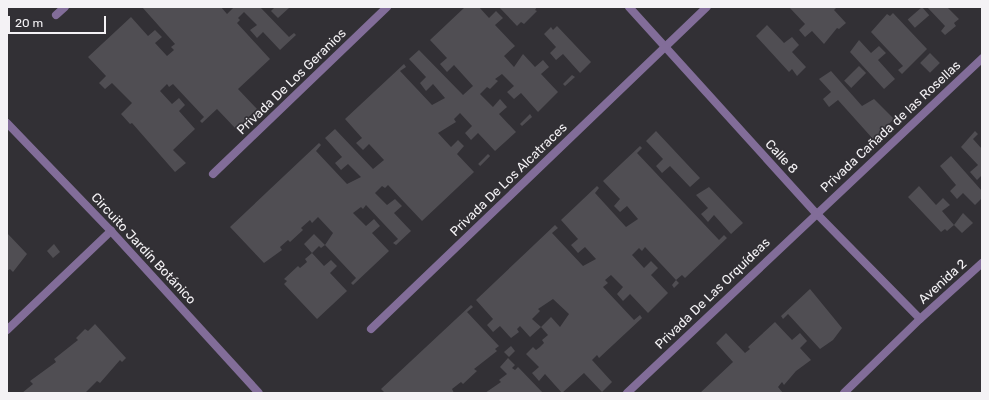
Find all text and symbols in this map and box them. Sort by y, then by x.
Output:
scale bar [10,8,108,34]
text: 20 m [15,16,43,30]
street label: Privada De Los Geranios [234,26,350,138]
street label: Privada Cañada de las Rosellas [818,58,964,196]
street label: Privada De Los Alcatraces [447,120,571,240]
street label: Calle 8 [761,137,801,177]
street label: Circuito Jardín Botánico [87,190,199,308]
street label: Privada De Las Orquídeas [652,235,774,353]
street label: Avenida 2 [916,256,970,308]

